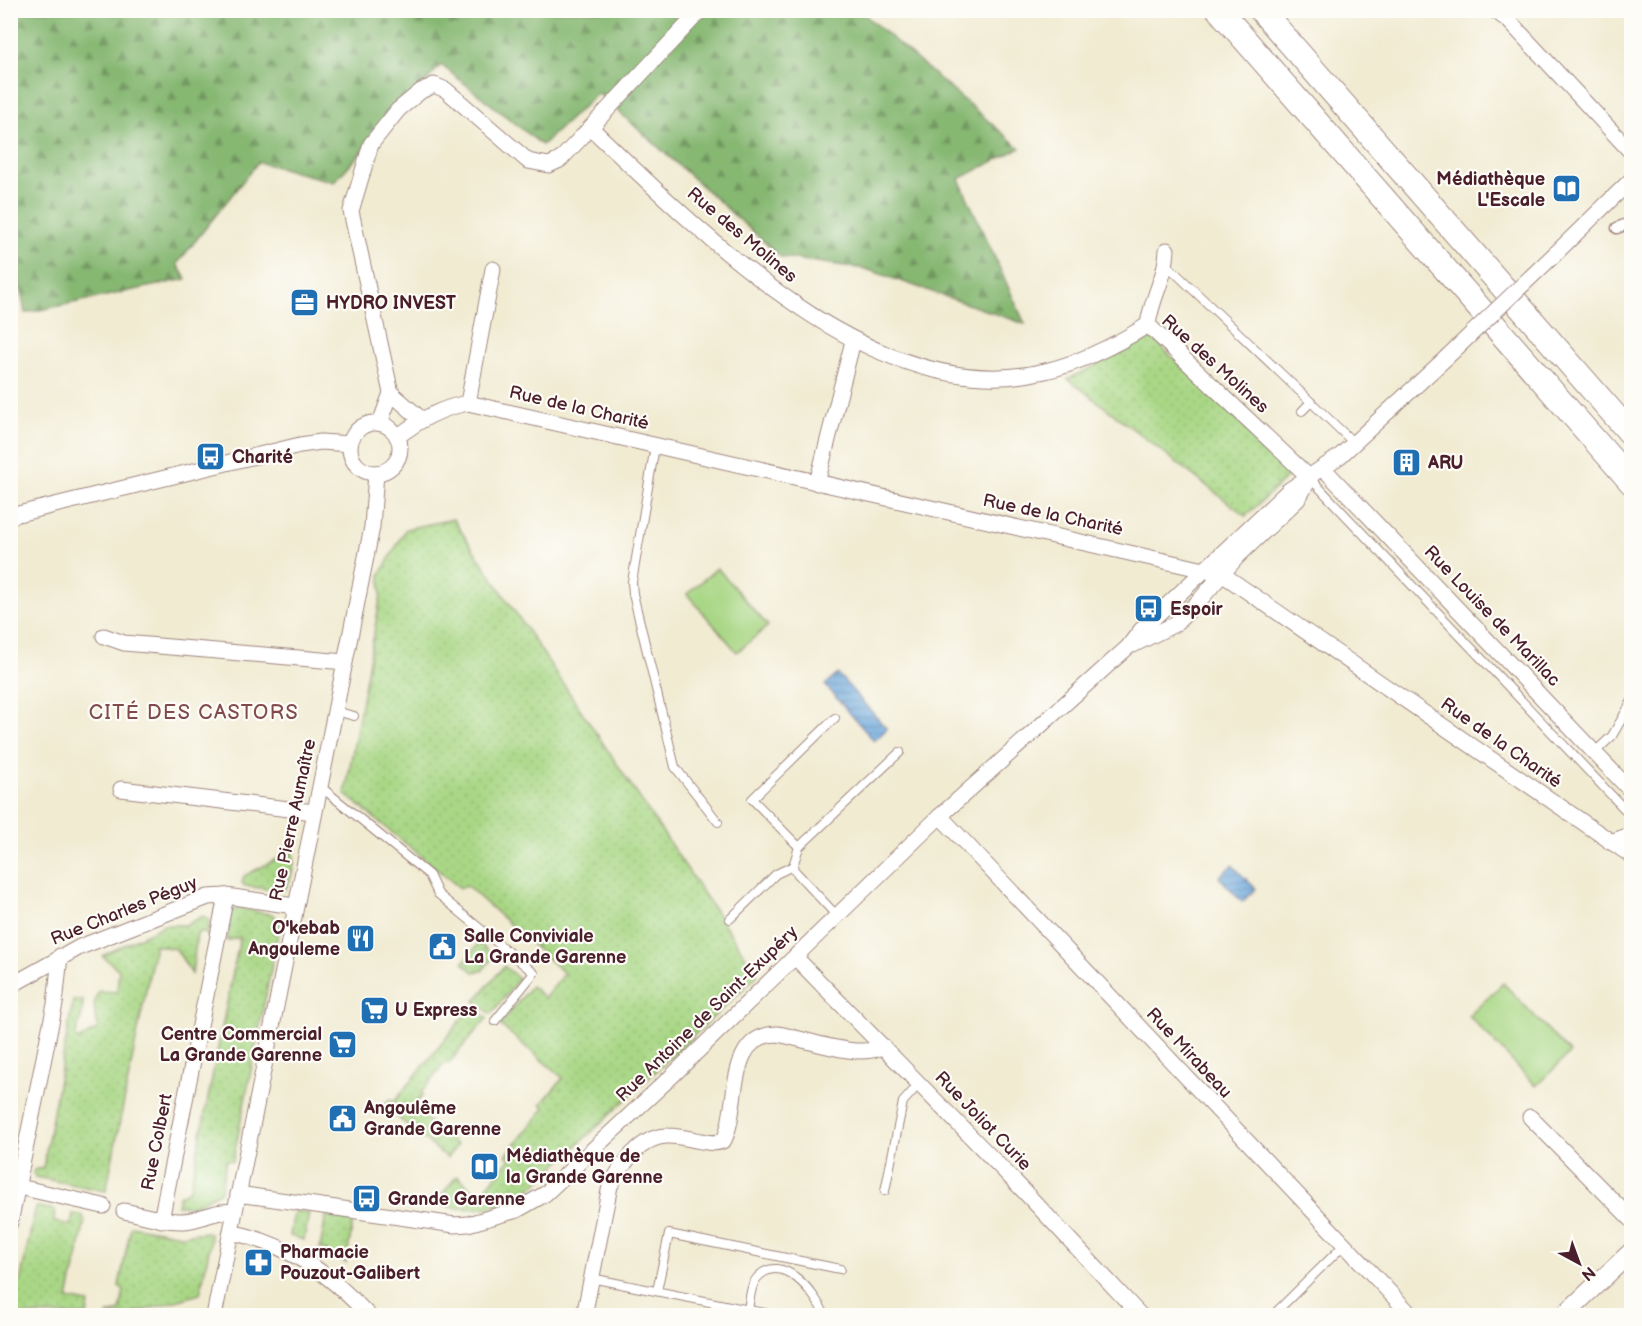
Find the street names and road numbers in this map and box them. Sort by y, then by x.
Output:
street label: Rue des Molines [683,183,801,287]
street label: Rue des Molines [1157,310,1273,418]
street label: Rue de la Charité [507,382,651,434]
street label: Rue de la Charité [981,490,1125,540]
street label: Rue Louise de Marillac [1420,542,1564,690]
street label: Rue de la Charité [1437,693,1566,793]
street label: Rue Pierre Aumaître [266,737,321,903]
street label: Rue Charles Péguy [48,872,201,950]
street label: Rue Antoine de Saint-Exupéry [612,921,803,1106]
street label: Rue Mirabeau [1142,1004,1236,1102]
street label: Rue Joliot Curie [930,1067,1036,1175]
street label: Rue Colbert [137,1091,177,1192]

